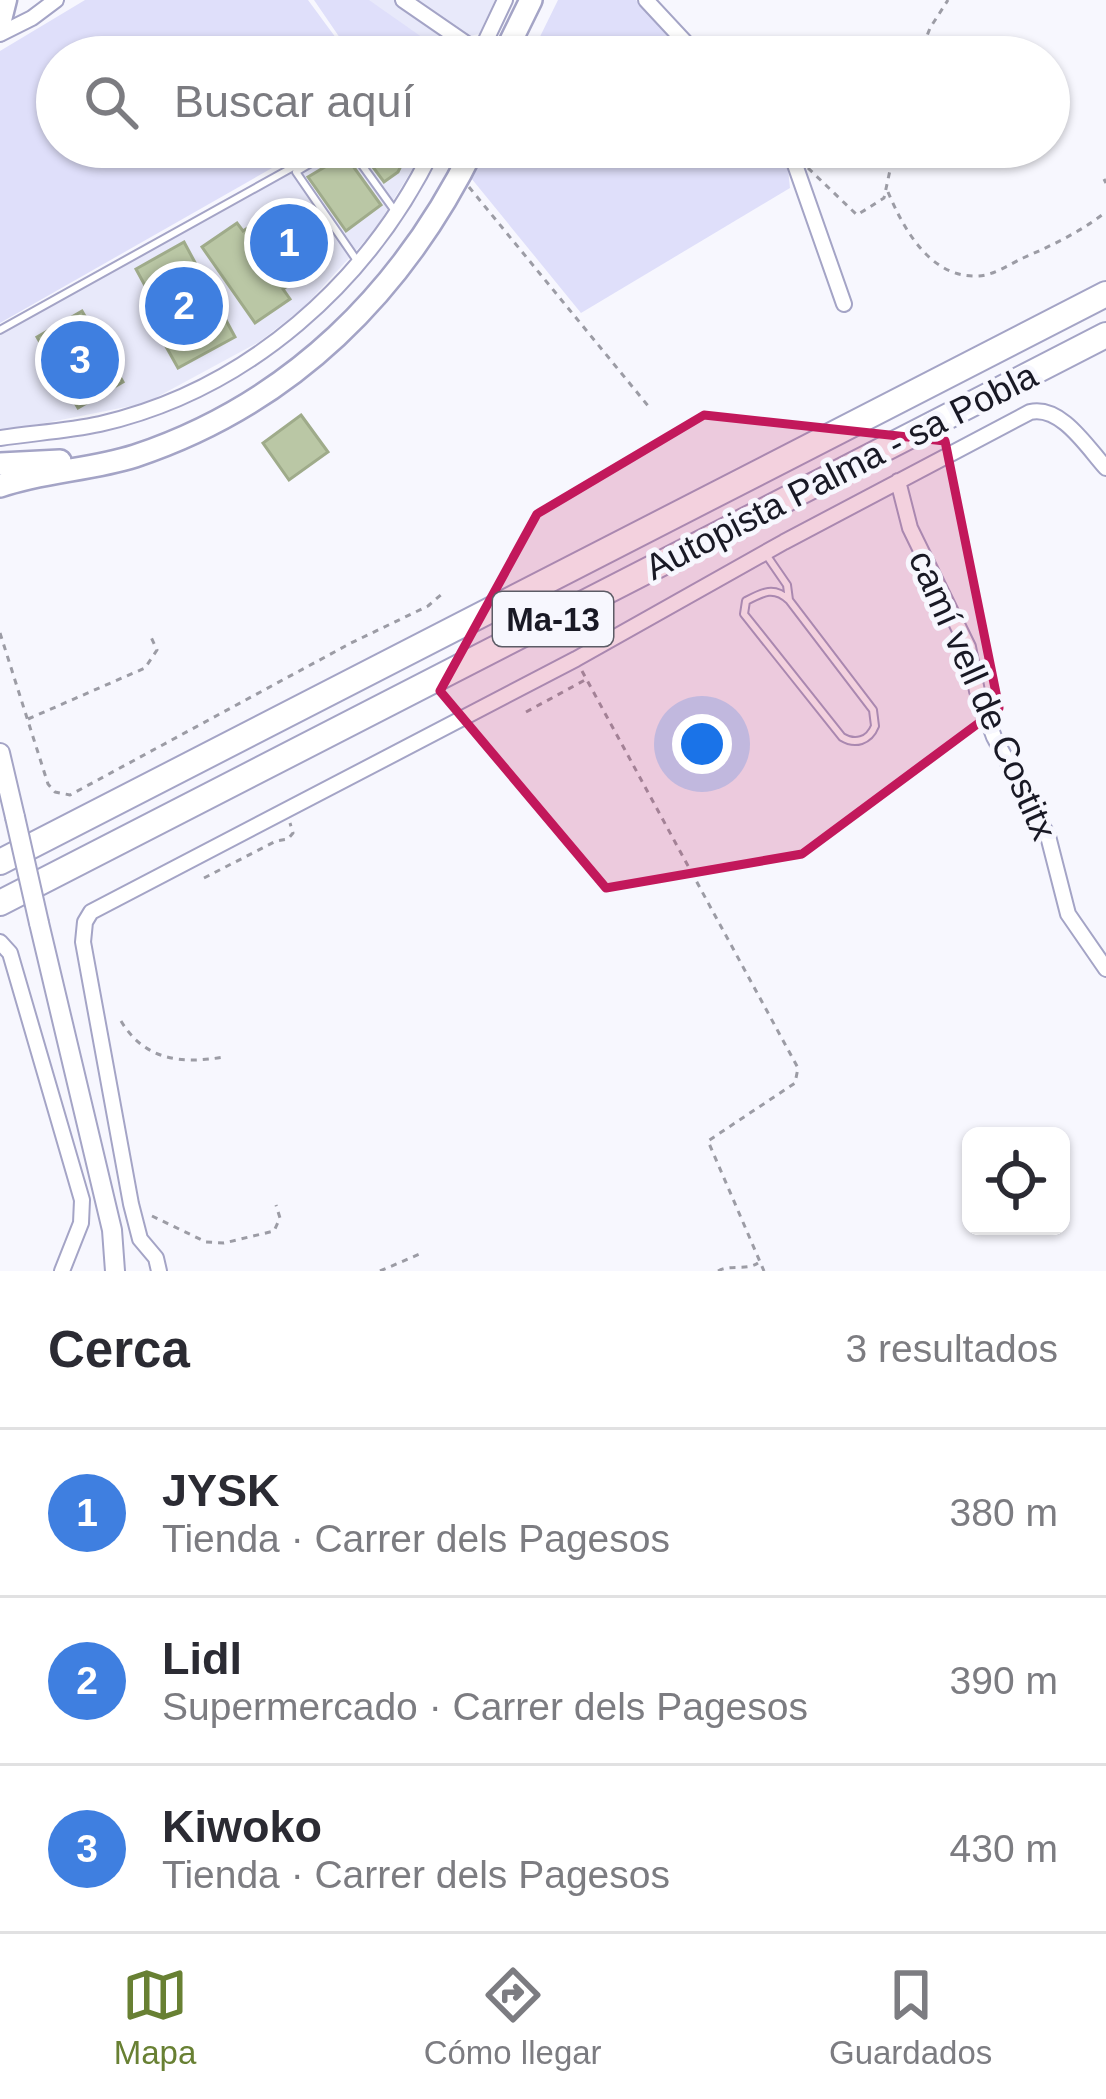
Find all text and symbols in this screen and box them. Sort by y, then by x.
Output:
search box [36,36,1070,168]
icon: search [78,69,144,135]
text: Buscar aquí [174,76,414,127]
pin: 1 [250,198,328,288]
pin: 2 [145,261,223,351]
pin: 3 [41,315,119,405]
street label: Autopista Palma - sa Pobla [638,354,1045,588]
street label: camí vell de Costitx [901,544,1065,846]
road number: Ma-13 [493,592,613,646]
your location [672,714,732,774]
map controls [962,1127,1070,1235]
button: locate [962,1127,1070,1235]
text: Cerca [48,1321,190,1378]
text: 3 resultados [846,1327,1058,1370]
text: JYSK [162,1465,280,1516]
text: 1 [76,1491,98,1534]
text: 380 m [950,1491,1058,1534]
text: Tienda · Carrer dels Pagesos [162,1517,670,1560]
text: Lidl [162,1633,242,1684]
text: 2 [76,1659,98,1702]
text: 390 m [950,1659,1058,1702]
text: Supermercado · Carrer dels Pagesos [162,1685,808,1728]
text: Kiwoko [162,1801,322,1852]
text: 3 [76,1827,98,1870]
text: 430 m [950,1827,1058,1870]
text: Tienda · Carrer dels Pagesos [162,1853,670,1896]
tab: Mapa [114,1962,196,2072]
tab: Cómo llegar [424,1962,602,2072]
tab: Guardados [829,1962,992,2072]

